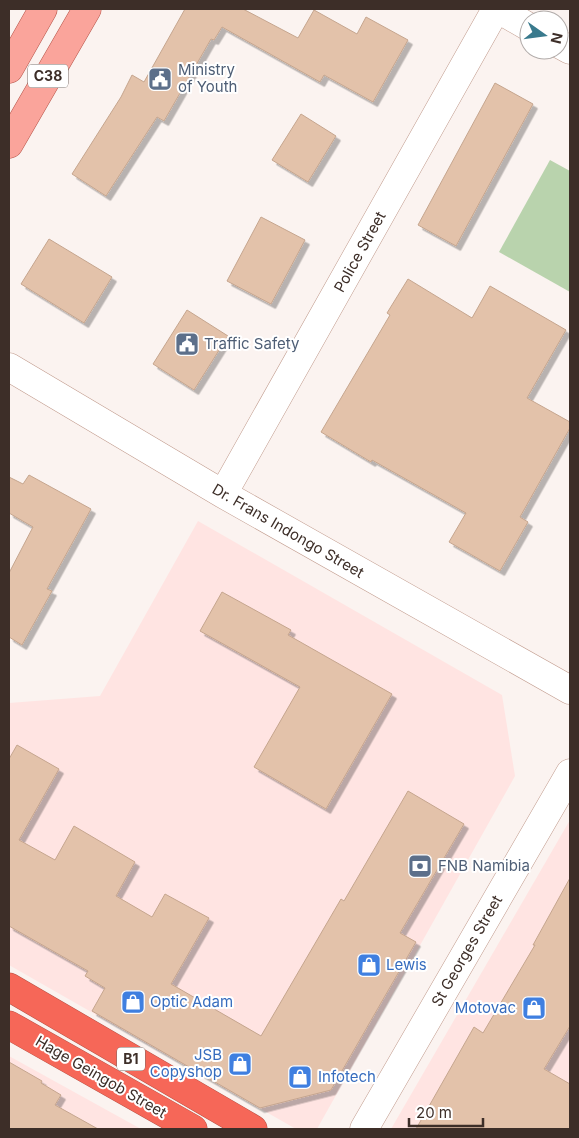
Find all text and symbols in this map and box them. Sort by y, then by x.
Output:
north arrow [519,10,569,60]
text: N [548,31,567,45]
place label: Ministry of Youth [178,60,237,96]
road number: C38 [28,64,68,88]
public building icon: Ministry of Youth [147,66,173,92]
street label: Police Street [330,208,390,296]
public building icon: Traffic Safety [174,331,200,357]
place label: Traffic Safety [204,334,300,353]
street label: Dr. Frans Indongo Street [209,479,368,582]
bank icon: FNB Namibia [407,853,433,879]
place label: FNB Namibia [438,856,530,875]
street label: St Georges Street [427,892,506,1010]
shop icon: Lewis [356,952,382,978]
place label: Lewis [386,955,427,974]
shop icon: Optic Adam [120,989,146,1015]
place label: Optic Adam [150,992,233,1011]
shop icon: Motovac [521,995,547,1021]
place label: Motovac [455,998,516,1017]
street label: Hage Geingob Street [32,1031,170,1122]
place label: JSB Copyshop [150,1045,222,1081]
road number: B1 [117,1048,145,1070]
shop icon: JSB Copyshop [227,1051,253,1077]
shop icon: Infotech [287,1064,313,1090]
place label: Infotech [318,1067,376,1086]
scale bar [409,1096,483,1128]
text: 20 m [416,1103,452,1122]

